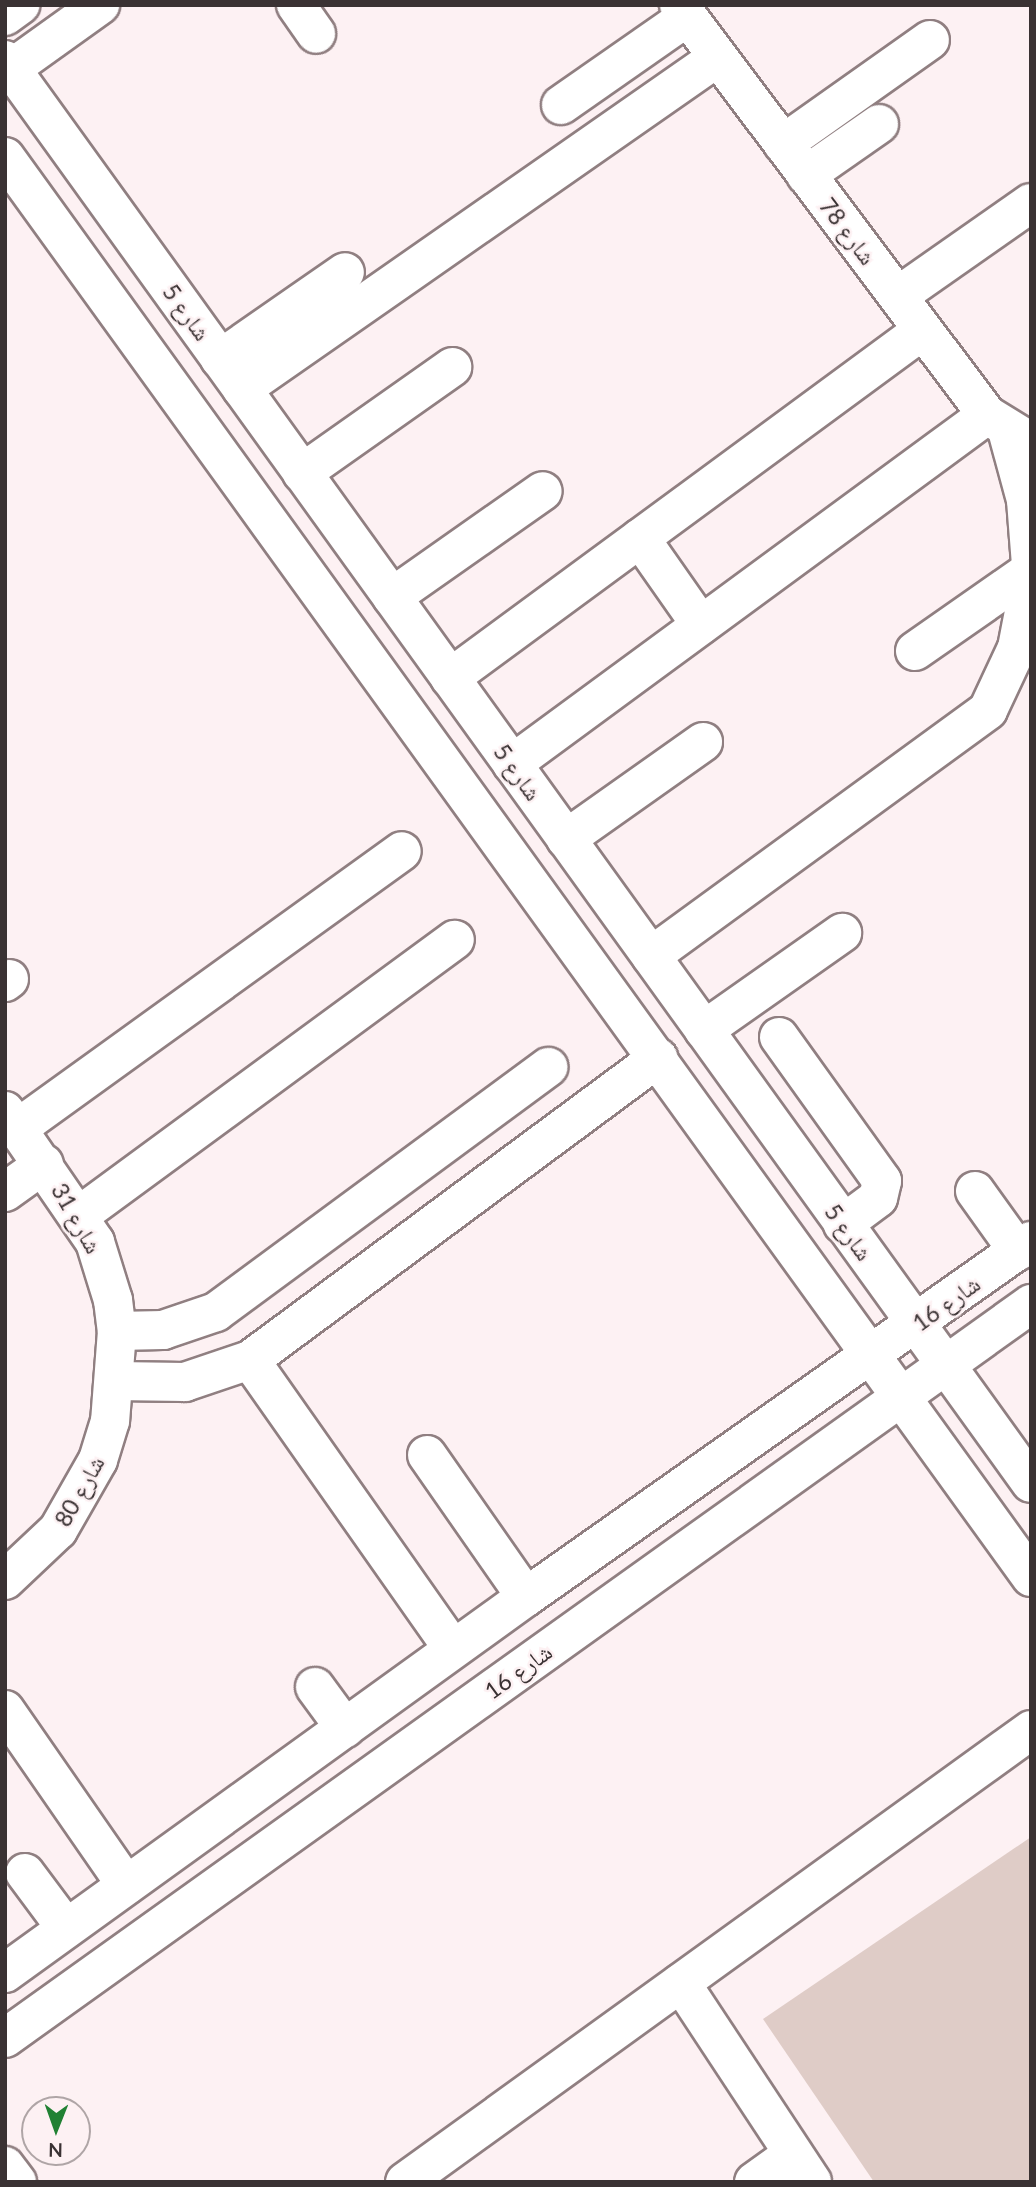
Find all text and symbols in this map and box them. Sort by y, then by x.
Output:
street label: شارع 78 [814,192,882,270]
street label: شارع 5 [157,278,217,346]
street label: شارع 5 [488,738,548,806]
street label: شارع 31 [46,1178,108,1258]
street label: شارع 5 [819,1198,879,1266]
street label: شارع 16 [907,1269,985,1337]
street label: شارع 80 [48,1451,110,1531]
street label: شارع 16 [479,1637,557,1705]
north arrow [21,2096,91,2166]
text: N [48,2139,63,2162]

